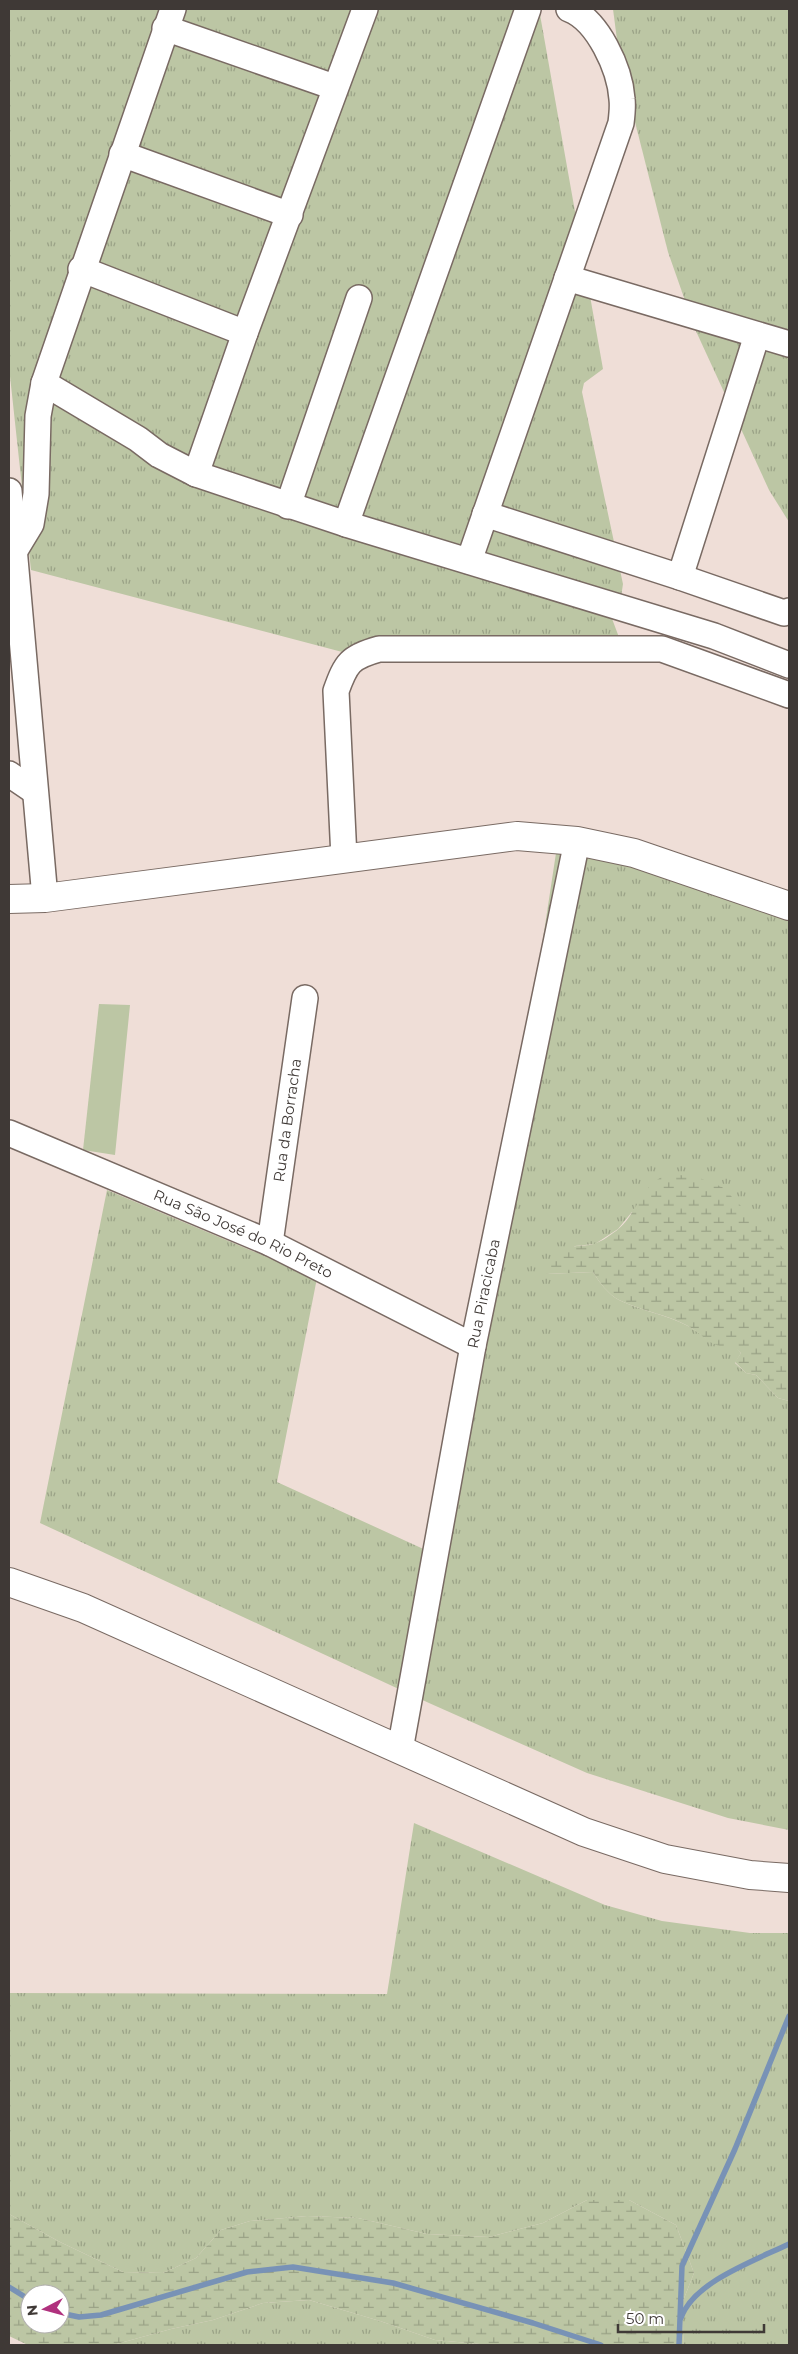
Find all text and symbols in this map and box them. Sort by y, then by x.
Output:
street label: Rua da Borracha [269,1057,305,1183]
street label: Rua São José do Rio Preto [151,1185,336,1282]
street label: Rua Piracicaba [463,1237,504,1350]
north arrow [20,2284,70,2334]
scale bar [618,2302,764,2334]
text: N [23,2304,42,2317]
text: 50 m [626,2309,664,2328]

